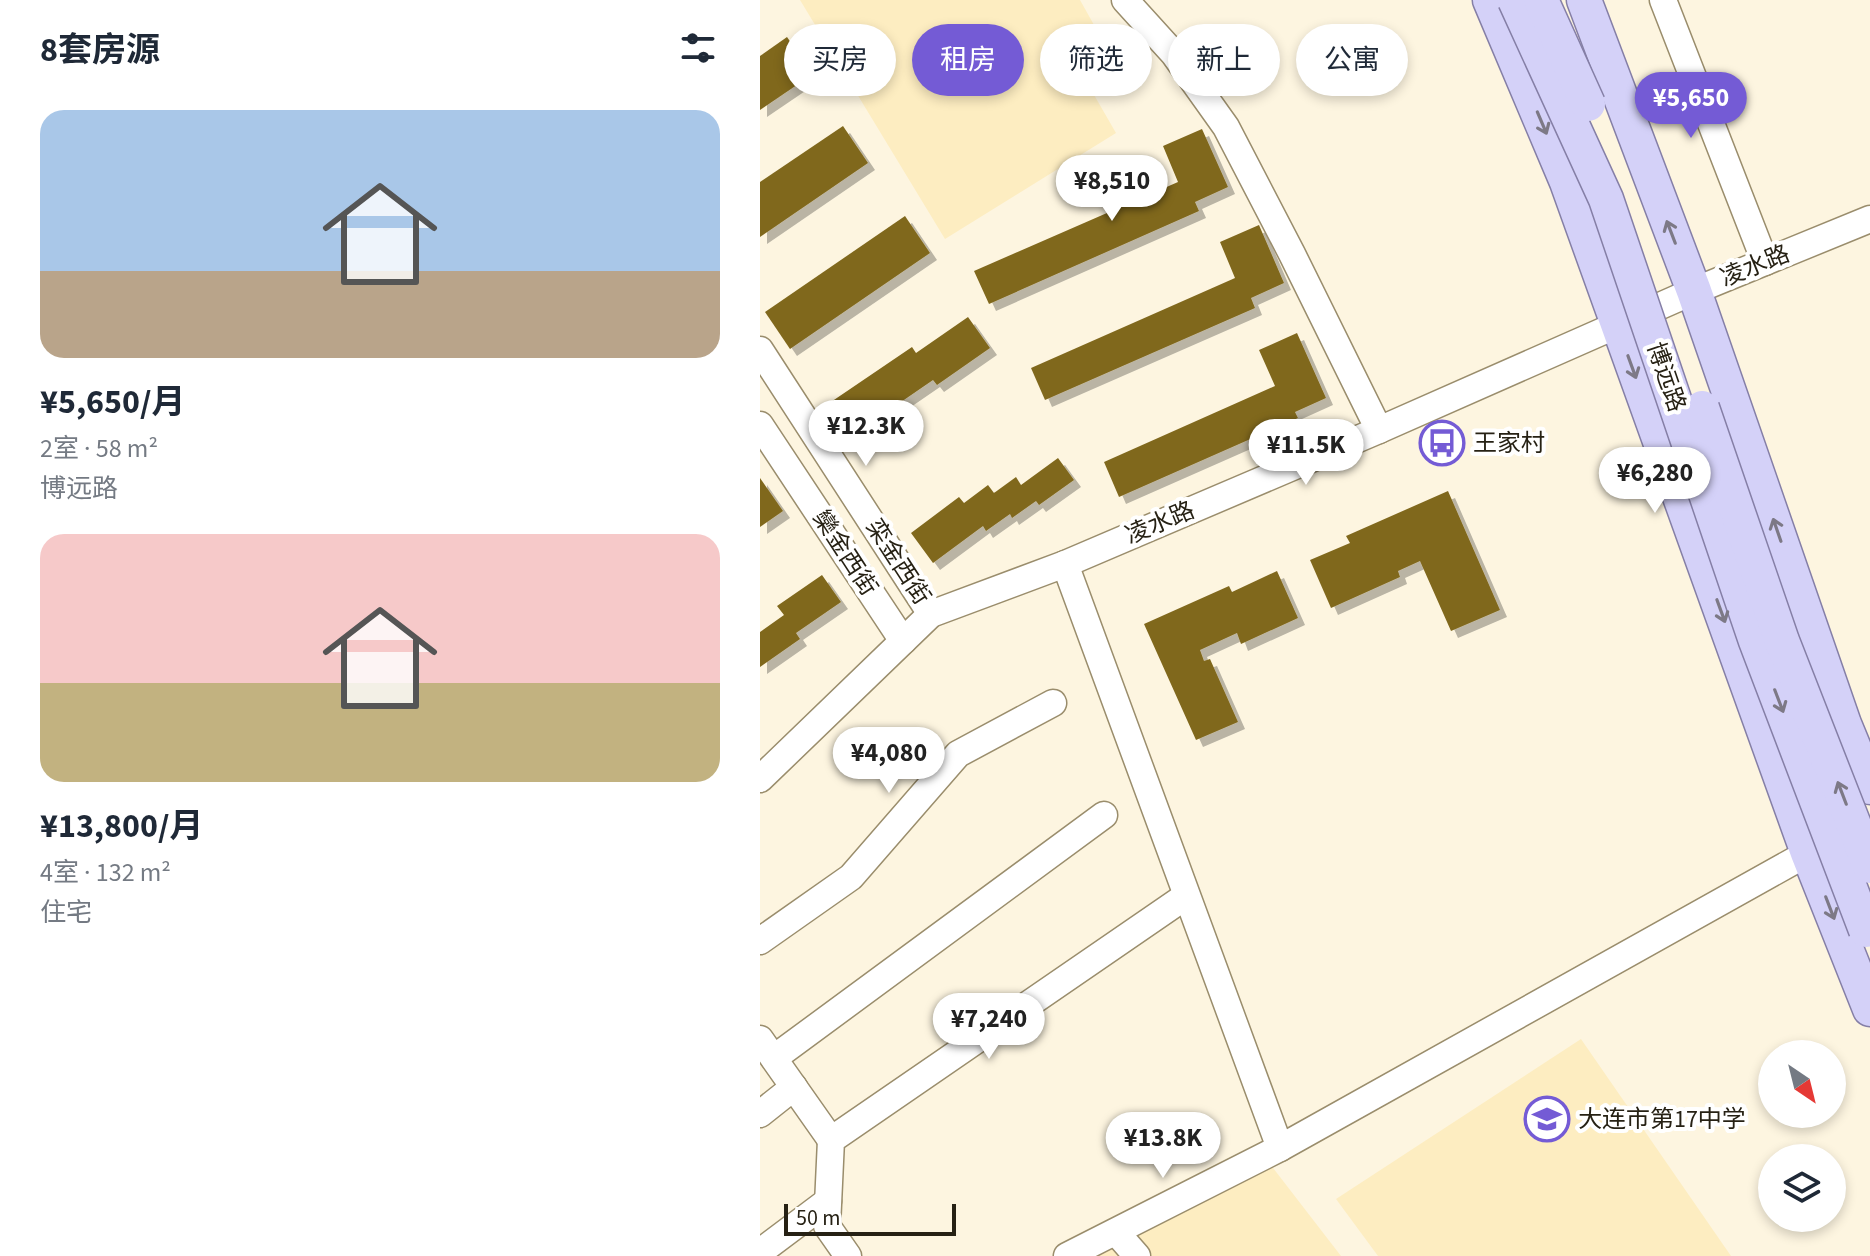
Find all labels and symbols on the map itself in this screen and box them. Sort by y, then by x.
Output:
pin: ¥5,650 [1626,72,1756,140]
one-way arrow [1536,110,1551,135]
pin: ¥8,510 [1047,155,1177,223]
one-way arrow [1663,220,1677,245]
street label: 凌水路 [1715,236,1795,296]
street label: 博远路 [1638,337,1694,417]
one-way arrow [1626,354,1641,379]
pin: ¥12.3K [801,400,931,468]
pin: ¥11.5K [1241,419,1371,487]
bus stop icon: 王家村 [1418,419,1466,467]
place label: 王家村 [1473,426,1545,461]
pin: ¥6,280 [1590,447,1720,515]
street label: 凌水路 [1120,493,1200,553]
street label: 欒金西街 [804,503,886,603]
street label: 栾金西街 [857,512,939,612]
one-way arrow [1768,518,1783,543]
one-way arrow [1715,599,1729,623]
one-way arrow [1773,688,1787,713]
pin: ¥4,080 [824,727,954,795]
one-way arrow [1833,781,1848,806]
one-way arrow [1824,895,1838,920]
pin: ¥7,240 [924,993,1054,1061]
north arrow [1758,1040,1846,1128]
school or university icon: 大连市第17中学 [1523,1095,1571,1143]
place label: 大连市第17中学 [1578,1102,1746,1137]
pin: ¥13.8K [1098,1112,1228,1180]
scale bar [784,1200,956,1236]

